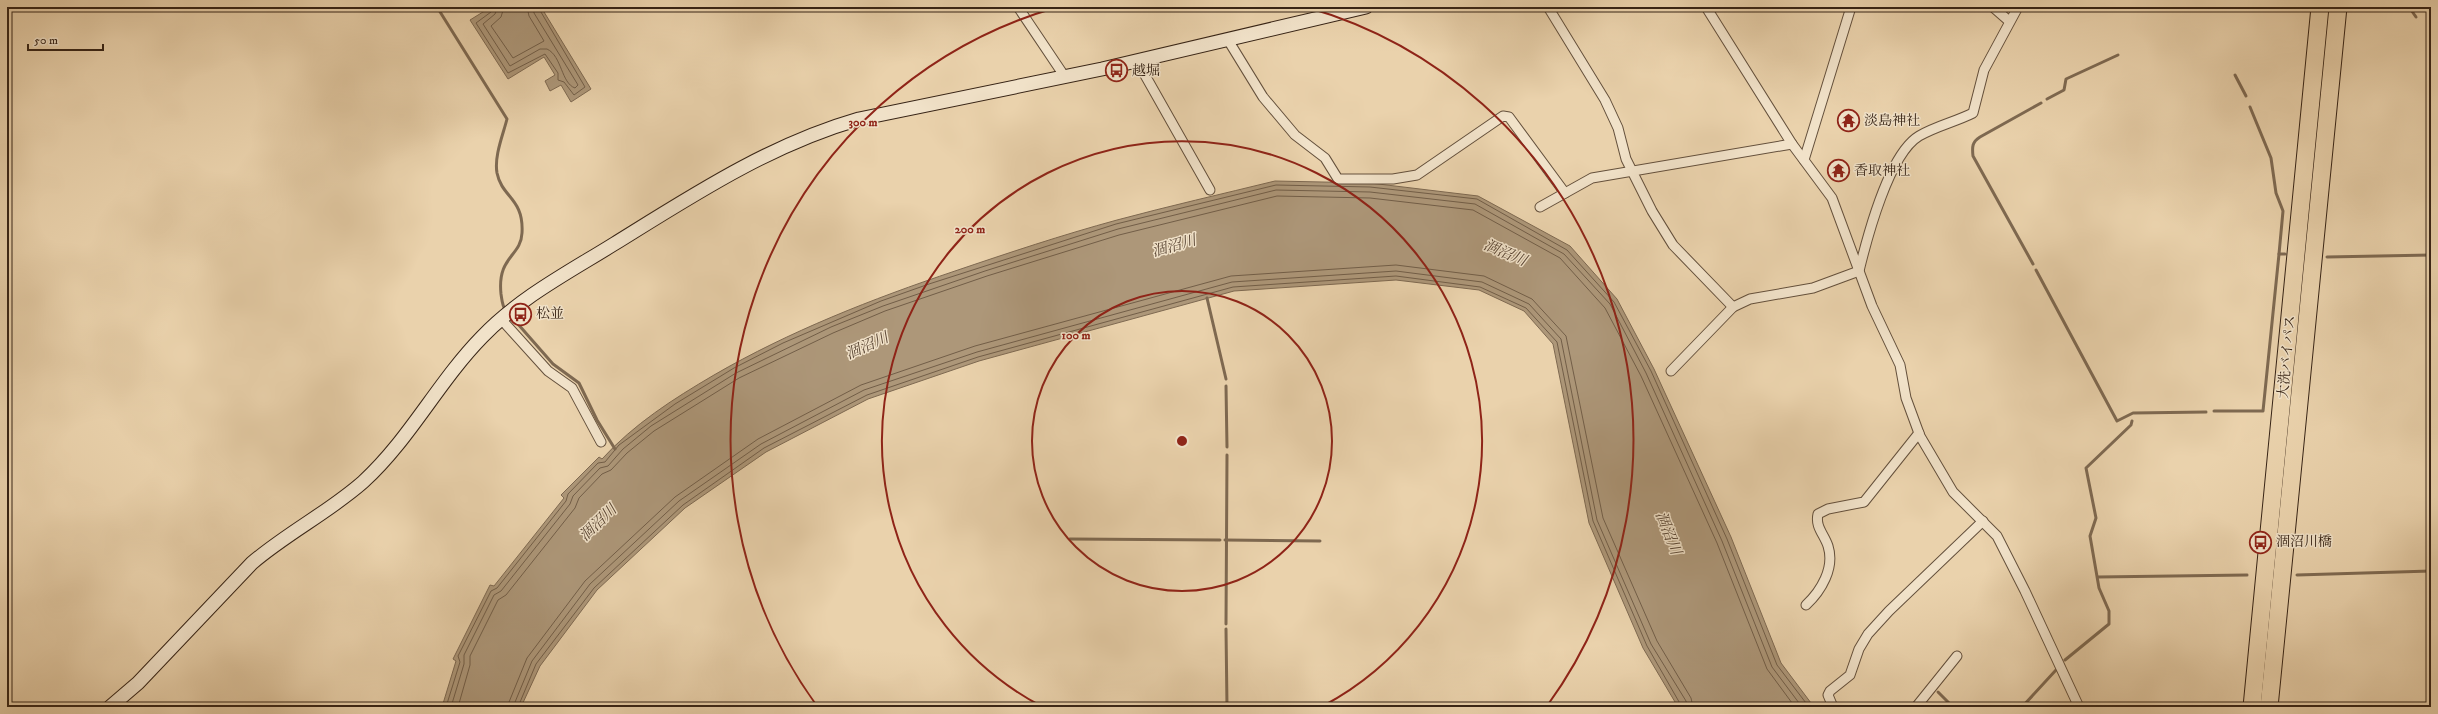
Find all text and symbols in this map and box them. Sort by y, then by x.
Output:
scale bar [28,26,103,52]
text: 50 m [34,33,58,48]
bus stop icon: 越堀 [1104,58,1130,84]
place label: 越堀 [1132,62,1160,80]
temple icon: 淡島神社 [1835,108,1861,134]
place label: 淡島神社 [1864,112,1920,130]
text: 300 m [849,115,877,130]
temple icon: 香取神社 [1826,158,1852,184]
place label: 香取神社 [1854,162,1910,180]
text: 200 m [955,222,985,237]
water label: 涸沼川 [1150,230,1200,261]
water label: 涸沼川 [1481,235,1531,271]
bus stop icon: 松並 [507,301,533,327]
place label: 松並 [536,305,564,323]
street label: 大洗バイパス [2274,315,2300,399]
water label: 涸沼川 [843,327,893,364]
text: 100 m [1062,328,1090,343]
centre of rings [1175,434,1189,448]
water label: 涸沼川 [575,499,622,545]
water label: 涸沼川 [1651,509,1686,559]
bus stop icon: 涸沼川橋 [2248,529,2274,555]
place label: 涸沼川橋 [2276,533,2332,551]

